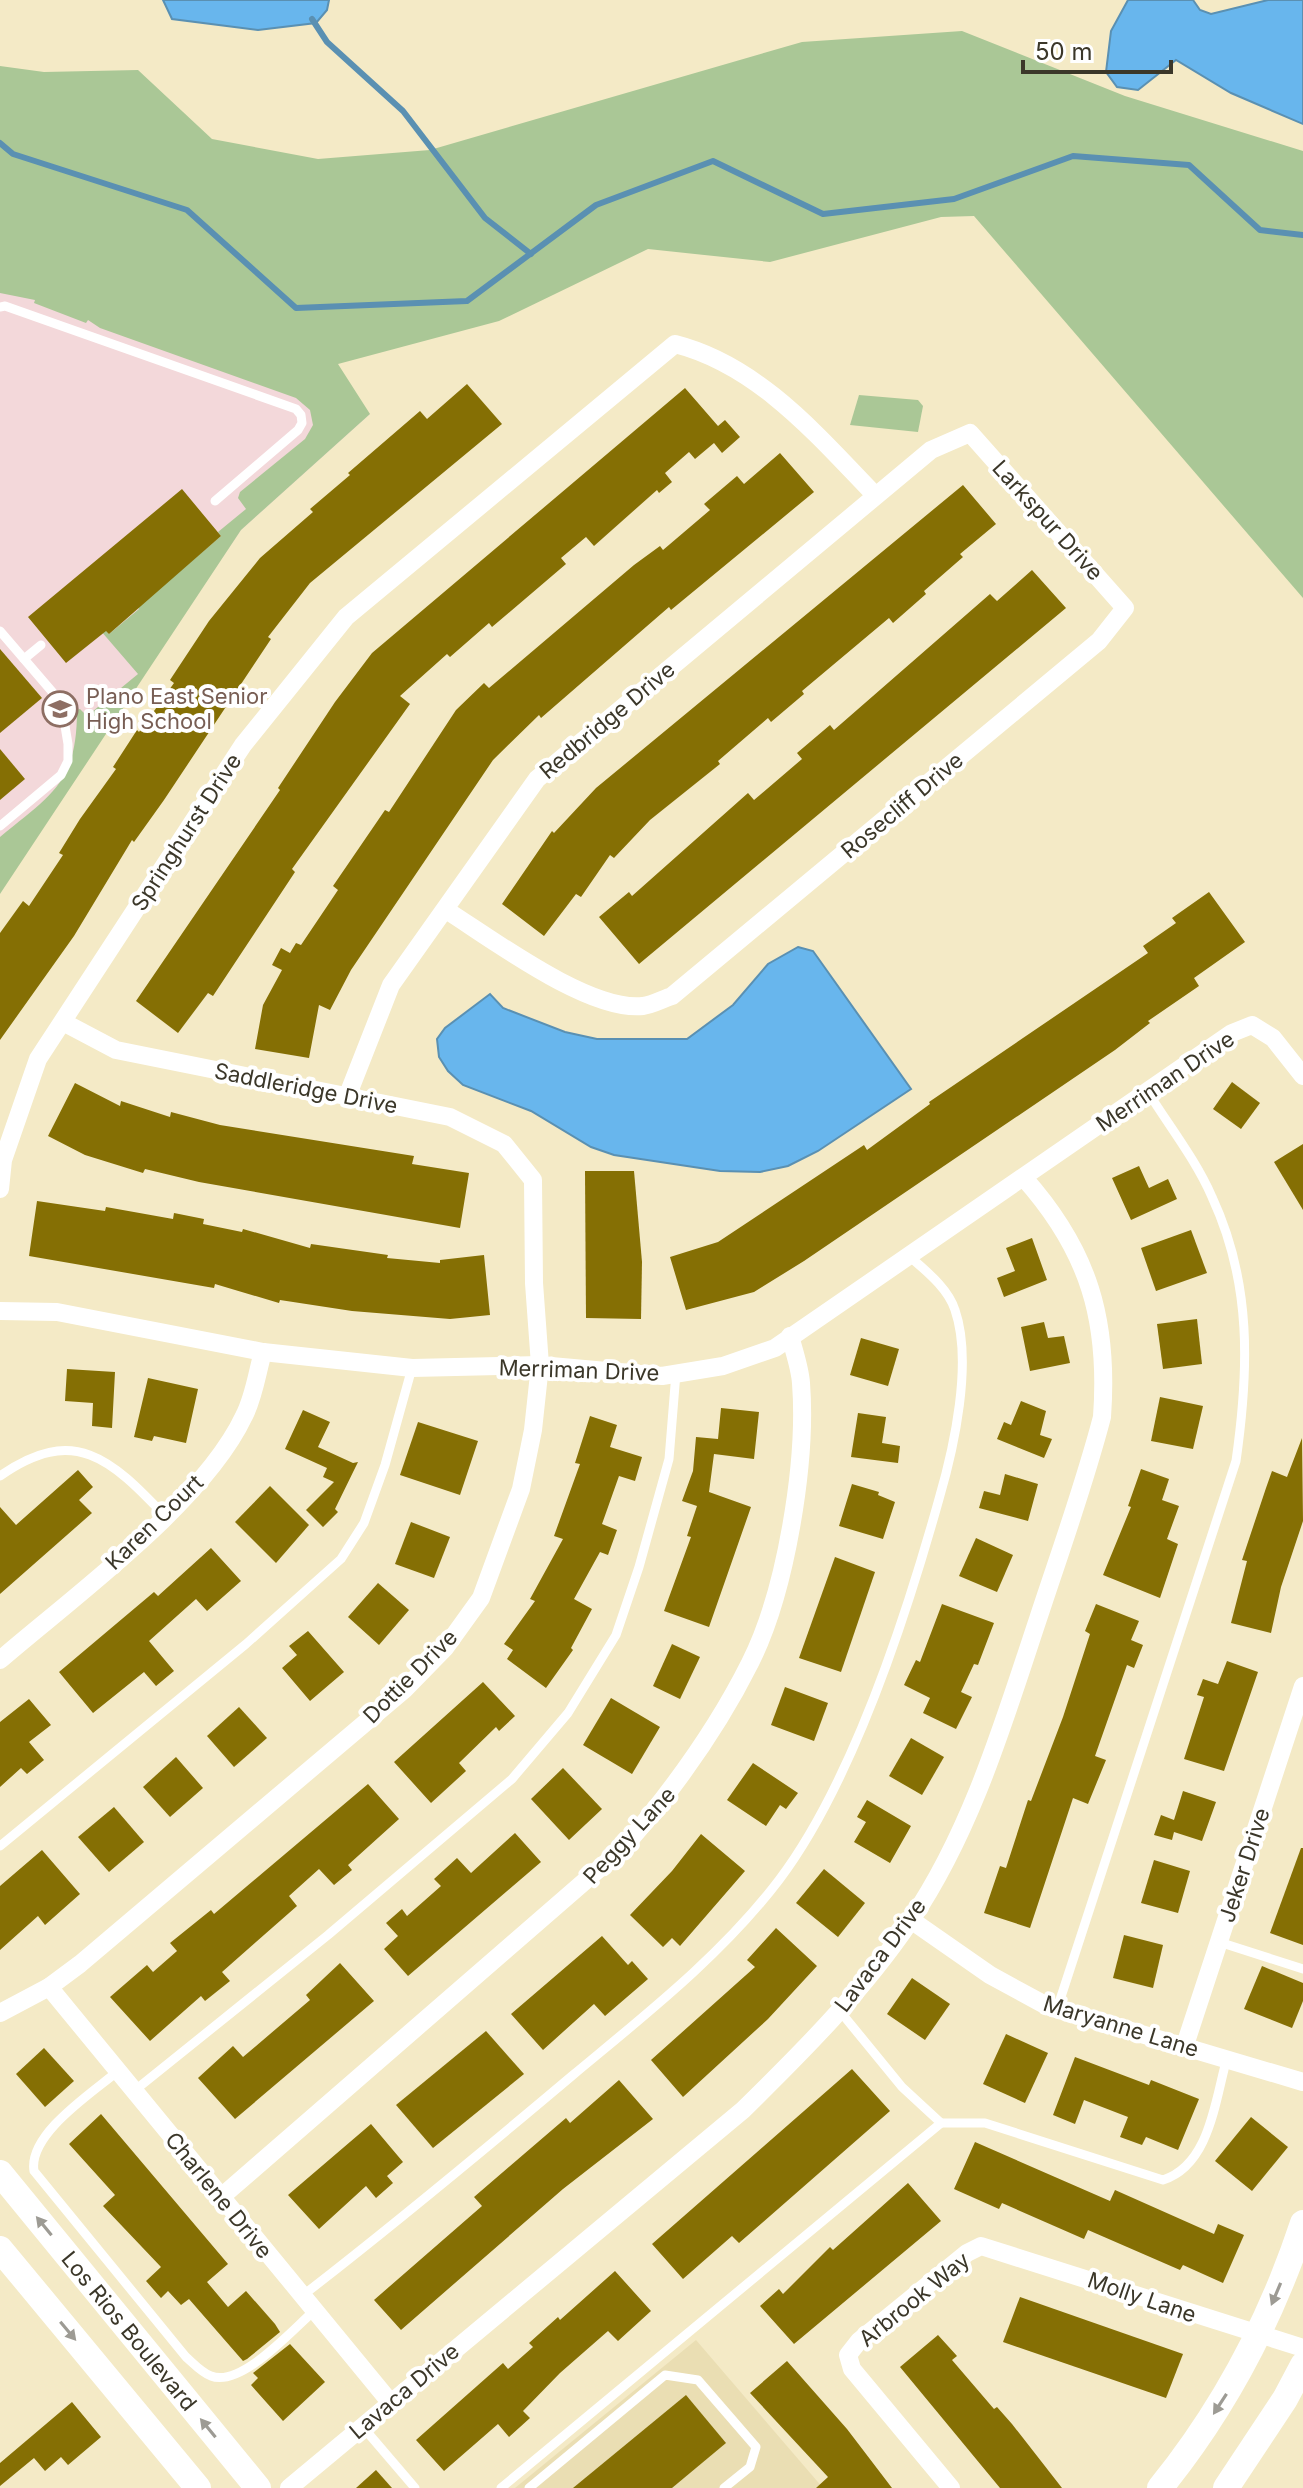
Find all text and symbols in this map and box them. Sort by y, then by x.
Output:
scale bar [1023,24,1171,74]
text: 50 m [1035,37,1093,66]
street label: Larkspur Drive [987,455,1109,585]
street label: Redbridge Drive [534,656,680,784]
place label: Plano East Senior High School [86,683,267,734]
school or university icon: Plano East Senior High School [41,690,79,728]
street label: Rosecliff Drive [836,747,968,863]
street label: Springhurst Drive [126,749,246,915]
street label: Merriman Drive [1091,1025,1239,1137]
street label: Saddleridge Drive [212,1057,400,1119]
street label: Merriman Drive [498,1354,660,1386]
street label: Karen Court [100,1469,208,1575]
street label: Dottie Drive [358,1624,462,1728]
street label: Peggy Lane [578,1781,680,1889]
street label: Jeker Drive [1213,1804,1275,1926]
street label: Lavaca Drive [829,1893,931,2017]
street label: Maryanne Lane [1040,1990,1202,2062]
street label: Charlene Drive [160,2127,278,2263]
one-way arrow [35,2216,52,2237]
street label: Los Rios Boulevard [56,2246,202,2416]
street label: Arbrook Way [853,2246,975,2352]
street label: Molly Lane [1084,2266,1200,2328]
one-way arrow [1269,2282,1282,2306]
one-way arrow [59,2320,76,2340]
street label: Lavaca Drive [344,2338,464,2444]
one-way arrow [1213,2393,1228,2415]
one-way arrow [200,2418,217,2438]

